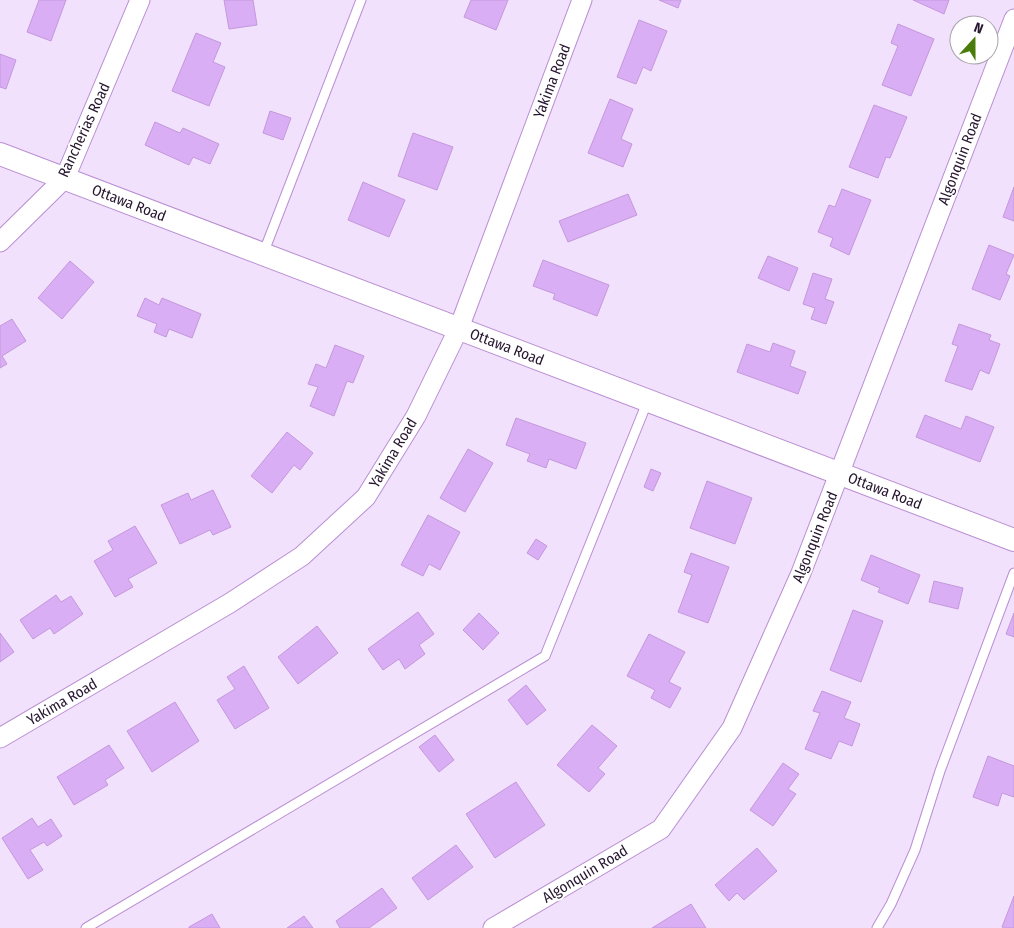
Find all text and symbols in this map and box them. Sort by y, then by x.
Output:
north arrow [949,15,999,65]
text: N [972,19,985,38]
street label: Yakima Road [530,41,574,121]
street label: Rancherias Road [54,80,114,180]
street label: Algonquin Road [934,111,986,207]
street label: Ottawa Road [89,181,169,225]
street label: Ottawa Road [467,325,547,369]
street label: Yakima Road [365,415,421,491]
street label: Ottawa Road [845,469,925,513]
street label: Algonquin Road [789,489,841,585]
street label: Yakima Road [24,675,100,729]
street label: Algonquin Road [539,841,631,907]

